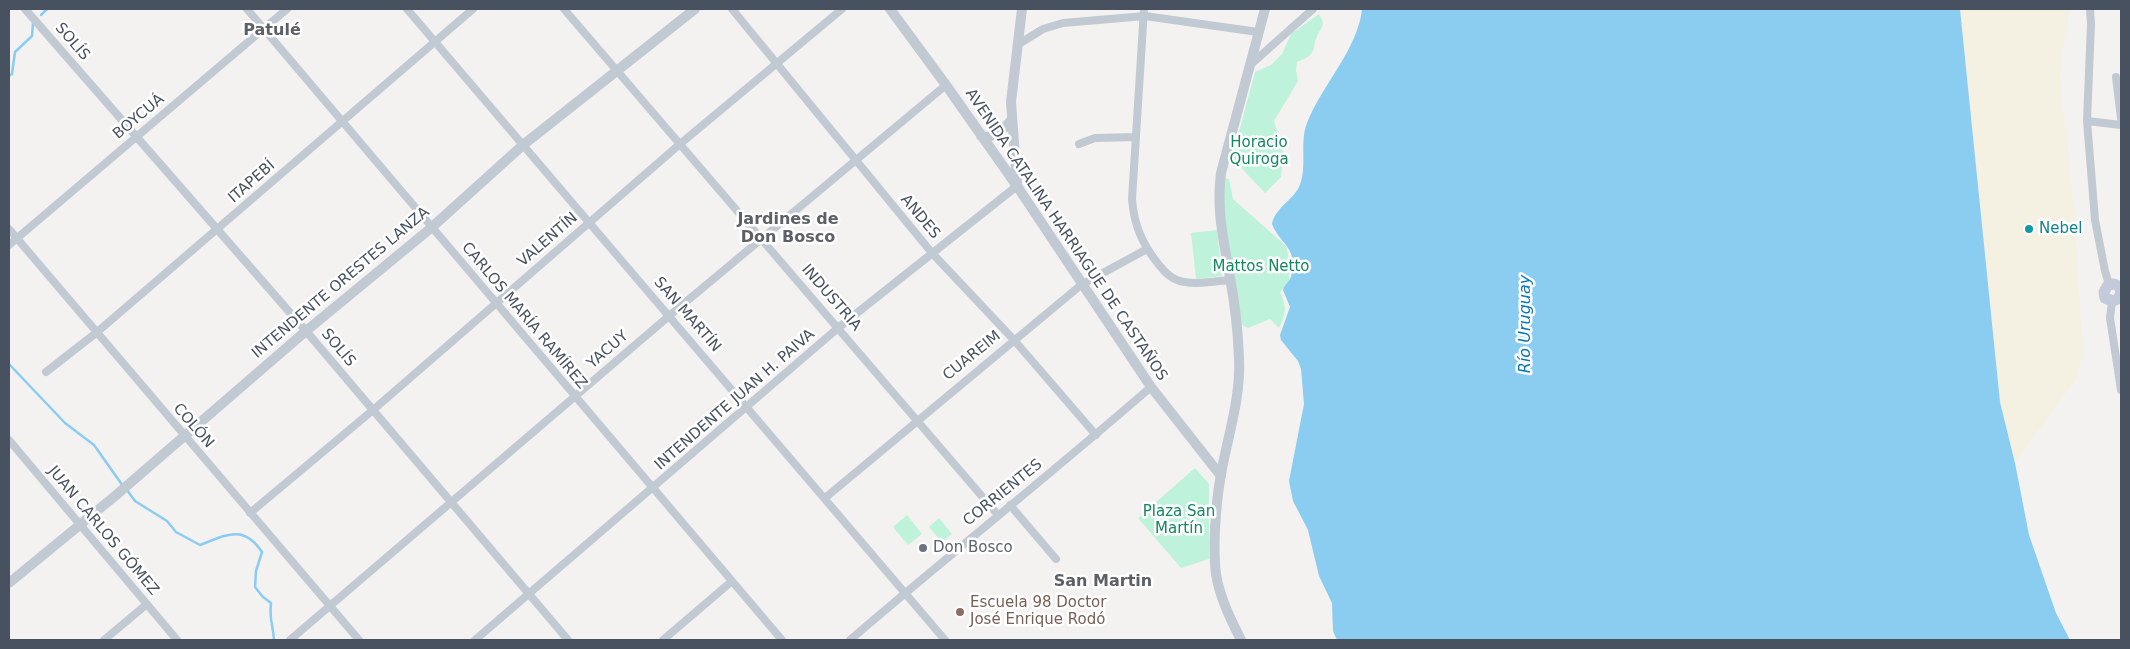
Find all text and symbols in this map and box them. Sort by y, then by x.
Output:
street label: SOLÍS [51,20,93,64]
district label: Patulé [243,21,301,41]
street label: AVENIDA CATALINA HARRIAGUE DE CASTAÑOS [961,86,1171,384]
street label: BOYCUÁ [110,90,168,144]
park label: Horacio Quiroga [1229,134,1289,169]
street label: ITAPEBÍ [225,157,279,207]
street label: ANDES [896,191,944,243]
street label: INTENDENTE ORESTES LANZA [249,203,433,363]
street label: VALENTÍN [514,209,582,271]
district label: Jardines de Don Bosco [737,210,839,248]
place label: Nebel [2039,220,2082,238]
marker: Nebel [2023,223,2035,235]
street label: CARLOS MARÍA RAMÍREZ [457,239,591,393]
park label: Mattos Netto [1212,258,1310,276]
street label: INDUSTRIA [797,261,865,335]
street label: SAN MARTÍN [650,274,724,356]
water label: Río Uruguay [1516,275,1536,373]
street label: SOLÍS [317,326,359,370]
street label: INTENDENTE JUAN H. PAIVA [651,326,819,474]
street label: YACUY [584,327,632,373]
street label: CUAREIM [940,327,1004,385]
street label: COLÓN [169,400,217,452]
street label: CORRIENTES [960,456,1046,530]
street label: JUAN CARLOS GÓMEZ [44,463,162,599]
park label: Plaza San Martín [1143,503,1215,538]
place label: Don Bosco [933,539,1013,557]
marker: Don Bosco [917,542,929,554]
district label: San Martin [1054,572,1152,592]
place label: Escuela 98 Doctor José Enrique Rodó [970,594,1106,629]
marker: Escuela 98 Doctor José Enrique Rodó [954,606,966,618]

